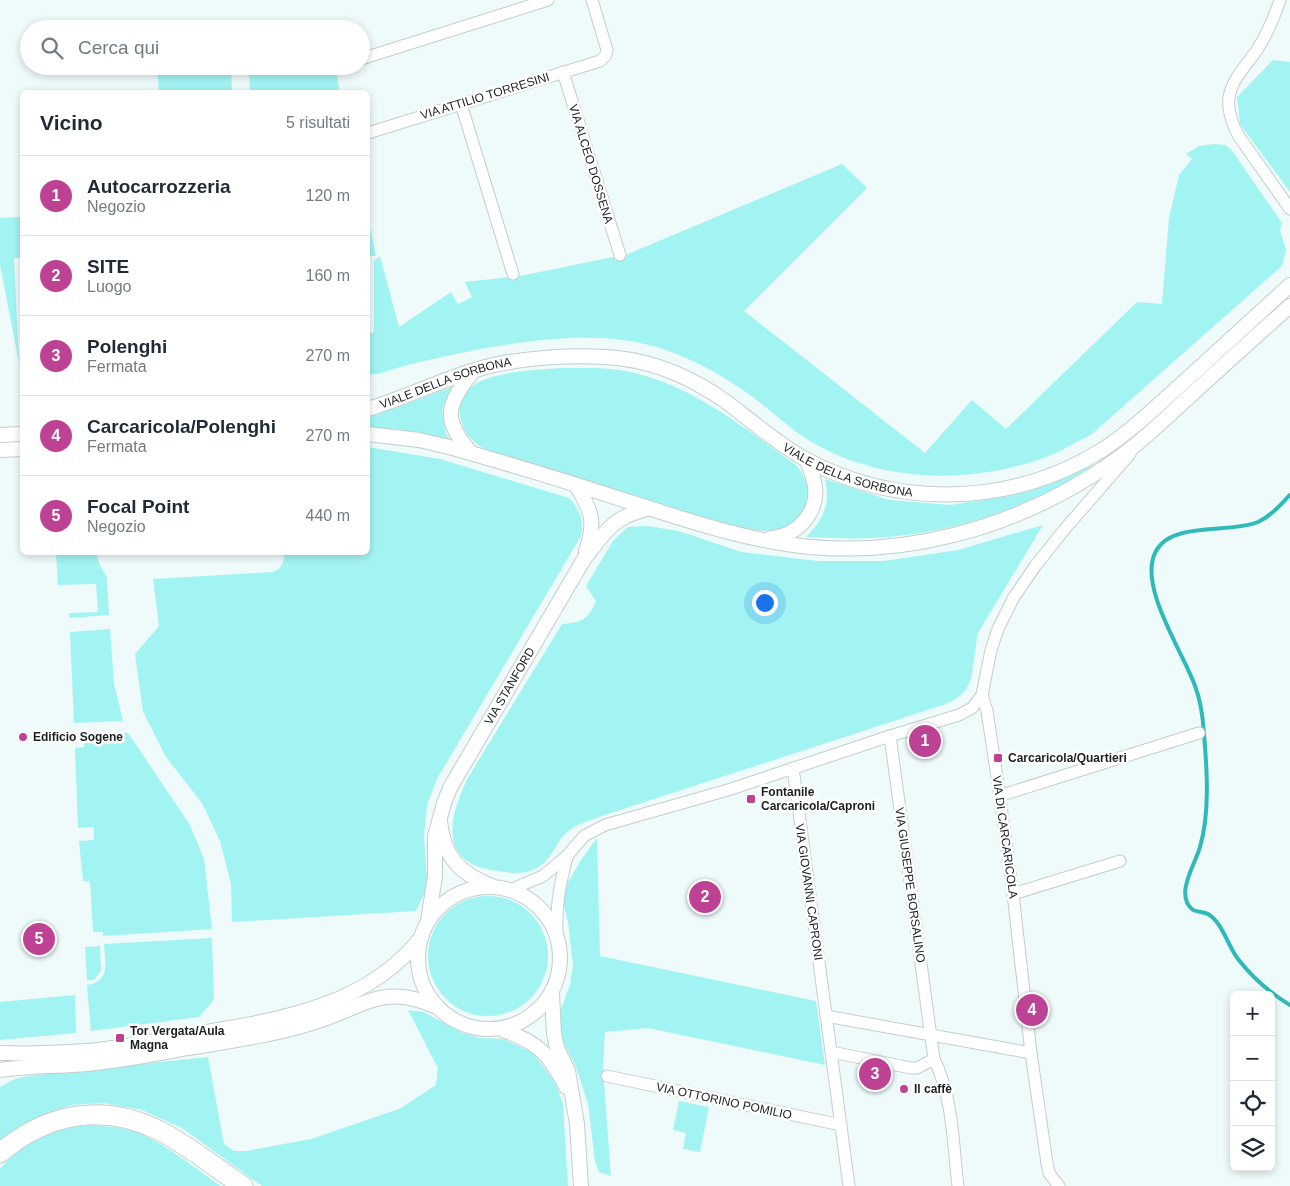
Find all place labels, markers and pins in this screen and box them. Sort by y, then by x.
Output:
pin: 1 [909,722,941,760]
place label: Edificio Sogene [33,730,123,744]
marker: Edificio Sogene [17,731,29,743]
place label: Carcaricola/Quartieri [1008,751,1127,765]
marker: Carcaricola/Quartieri [992,752,1004,764]
place label: Fontanile Carcaricola/Caproni [761,785,875,813]
marker: Fontanile Carcaricola/Caproni [745,793,757,805]
pin: 2 [689,878,721,916]
pin: 5 [23,920,55,958]
pin: 4 [1016,991,1048,1029]
place label: Tor Vergata/Aula Magna [130,1024,225,1052]
marker: Tor Vergata/Aula Magna [114,1032,126,1044]
pin: 3 [859,1055,891,1093]
place label: Il caffè [914,1082,952,1096]
marker: Il caffè [898,1083,910,1095]

